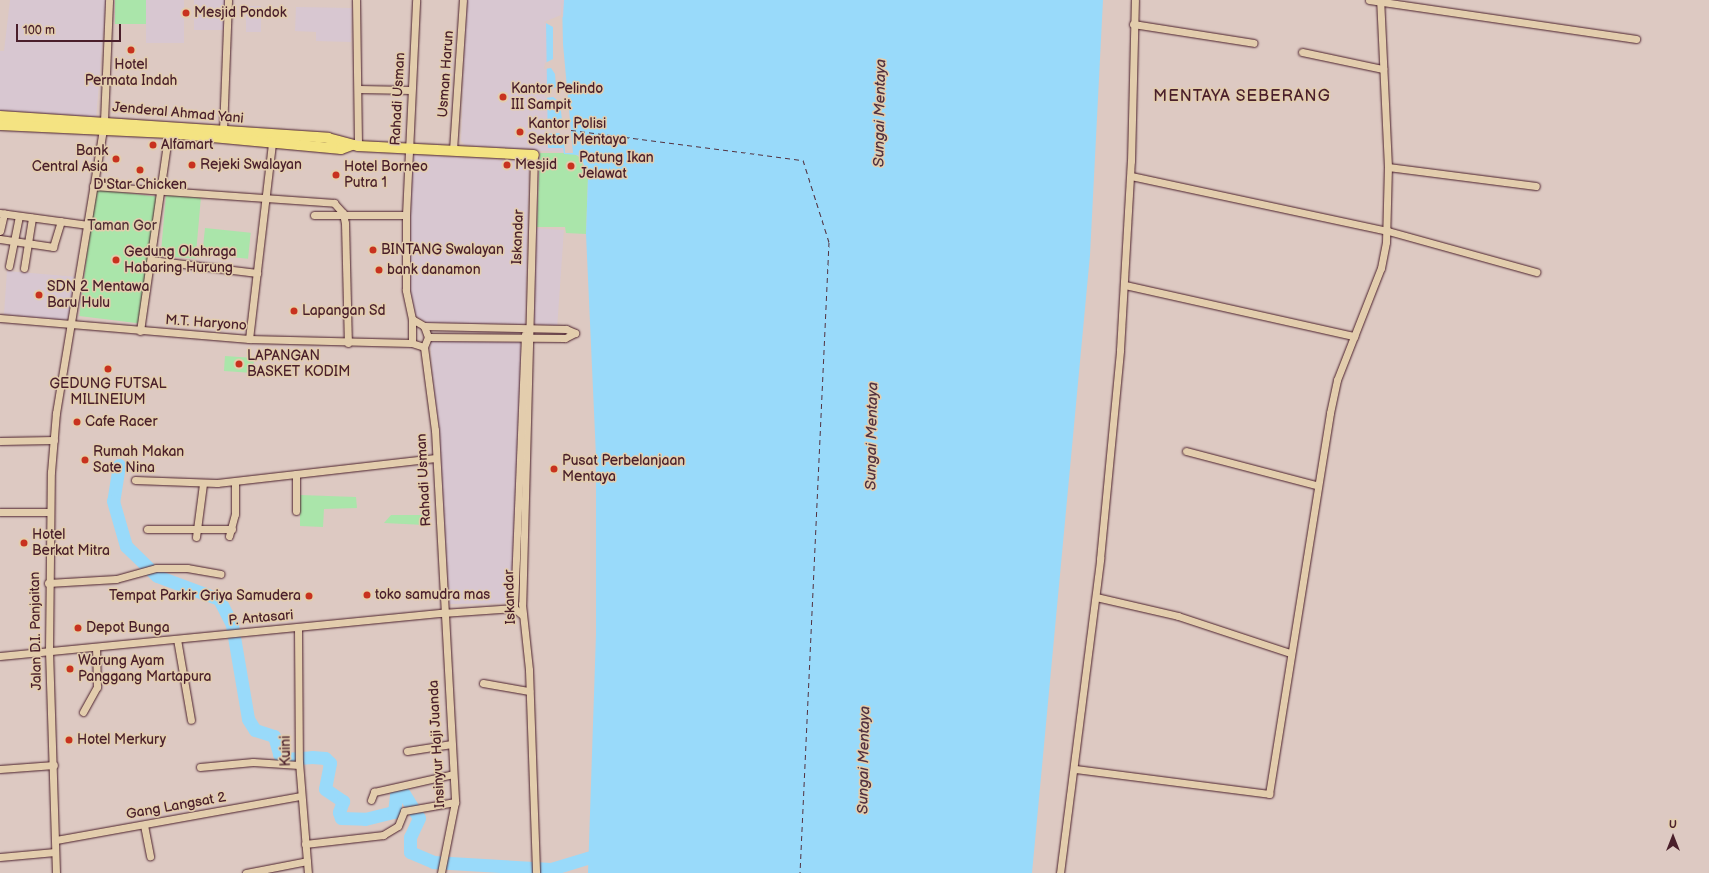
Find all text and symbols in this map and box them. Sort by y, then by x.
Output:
place label: Mesjid Pondok [194,5,287,21]
marker: Mesjid Pondok [181,8,191,18]
scale bar [18,16,123,42]
text: 100 m [23,23,55,38]
street label: Usman Harun [435,30,457,118]
marker: Hotel Permata Indah [126,45,136,55]
street label: Rahadi Usman [387,52,409,146]
place label: Hotel Permata Indah [85,57,177,90]
water label: Sungai Mentaya [870,59,890,167]
place label: Kantor Pelindo III Sampit [511,81,603,114]
district label: MENTAYA SEBERANG [1153,87,1331,107]
marker: Kantor Pelindo III Sampit [498,92,508,102]
street label: Jenderal Ahmad Yani [111,99,245,127]
place label: Kantor Polisi Sektor Mentaya [528,116,627,148]
marker: Kantor Polisi Sektor Mentaya [515,127,525,137]
place label: Alfamart [161,137,213,153]
marker: Alfamart [148,140,158,150]
place label: Bank Central Asia [32,143,108,176]
place label: Patung Ikan Jelawat [579,150,654,182]
marker: Bank Central Asia [111,154,121,164]
place label: Rejeki Swalayan [200,157,302,173]
place label: Mesjid [515,157,557,173]
place label: Hotel Borneo Putra 1 [344,159,428,192]
marker: Rejeki Swalayan [187,160,197,170]
marker: Mesjid [502,160,512,170]
marker: Patung Ikan Jelawat [566,161,576,171]
marker: D'Star Chicken [135,165,145,175]
marker: Hotel Borneo Putra 1 [331,170,341,180]
place label: D'Star Chicken [93,177,187,193]
street label: Iskandar [509,209,527,265]
park label: Taman Gor [87,218,157,234]
place label: BINTANG Swalayan [381,242,504,258]
place label: Gedung Olahraga Habaring Hurung [124,244,236,276]
marker: BINTANG Swalayan [368,245,378,255]
marker: Gedung Olahraga Habaring Hurung [111,255,121,265]
place label: bank danamon [387,262,481,278]
marker: bank danamon [374,265,384,275]
place label: SDN 2 Mentawa Baru Hulu [47,279,149,312]
marker: SDN 2 Mentawa Baru Hulu [34,290,44,300]
place label: Lapangan Sd [302,303,386,319]
marker: Lapangan Sd [289,306,299,316]
street label: M.T. Haryono [165,312,247,334]
place label: LAPANGAN BASKET KODIM [247,348,350,380]
marker: LAPANGAN BASKET KODIM [234,359,244,369]
marker: GEDUNG FUTSAL MILINEIUM [103,364,113,374]
place label: GEDUNG FUTSAL MILINEIUM [49,376,167,408]
water label: Sungai Mentaya [862,382,882,490]
place label: Cafe Racer [85,414,157,430]
marker: Cafe Racer [72,417,82,427]
street label: Rahadi Usman [413,433,435,527]
place label: Rumah Makan Sate Nina [93,444,184,476]
place label: Pusat Perbelanjaan Mentaya [562,453,685,486]
marker: Rumah Makan Sate Nina [80,455,90,465]
marker: Pusat Perbelanjaan Mentaya [549,464,559,474]
place label: Hotel Berkat Mitra [32,527,110,560]
marker: Hotel Berkat Mitra [19,538,29,548]
street label: Iskandar [501,569,519,625]
street label: Jalan D.I. Panjaitan [27,571,45,691]
place label: toko samudra mas [375,587,490,603]
place label: Tempat Parkir Griya Samudera [109,588,301,604]
marker: toko samudra mas [362,590,372,600]
marker: Tempat Parkir Griya Samudera [304,591,314,601]
street label: P. Antasari [228,607,294,629]
place label: Depot Bunga [86,620,170,636]
marker: Depot Bunga [73,623,83,633]
place label: Warung Ayam Panggang Martapura [78,653,211,686]
marker: Warung Ayam Panggang Martapura [65,664,75,674]
street label: Insinyur Haji Juanda [425,679,449,809]
water label: Sungai Mentaya [854,706,874,814]
place label: Hotel Merkury [77,732,166,748]
marker: Hotel Merkury [64,735,74,745]
street label: Kuini [277,735,295,767]
street label: Gang Langsat 2 [125,789,227,823]
north arrow [1653,817,1693,857]
text: U [1669,818,1677,831]

